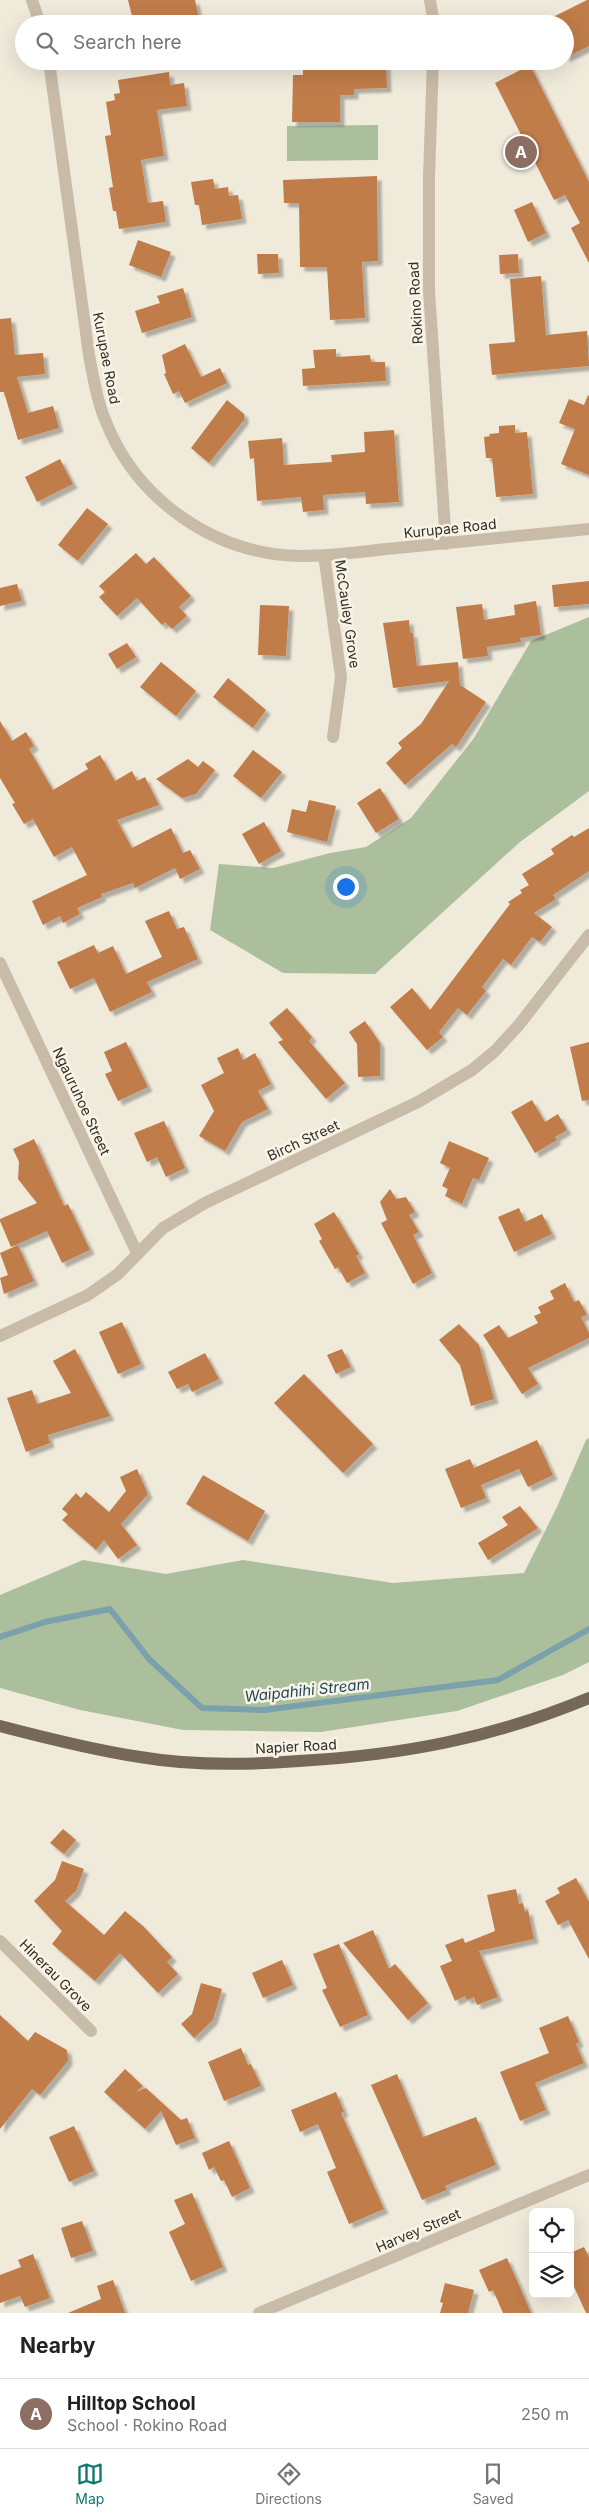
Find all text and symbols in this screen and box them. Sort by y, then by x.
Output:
search box [15,15,574,70]
icon: search [33,29,61,57]
text: Search here [73,31,182,54]
pin: A [505,133,537,171]
street label: Rokino Road [404,261,426,345]
street label: Kurupae Road [90,311,124,405]
street label: Kurupae Road [403,515,497,541]
street label: McCauley Grove [332,559,364,669]
your location [333,874,359,900]
street label: Ngauruhoe Street [50,1044,115,1158]
street label: Birch Street [264,1116,342,1164]
water label: Waipahihi Stream [244,1674,370,1706]
street label: Napier Road [255,1735,337,1757]
street label: Hinerau Grove [16,1935,96,2015]
street label: Harvey Street [373,2204,463,2256]
map controls [529,2208,574,2298]
button: locate [529,2208,574,2253]
button: layers [529,2253,574,2298]
text: Nearby [20,2333,95,2358]
text: Hilltop School [67,2392,196,2415]
text: A [30,2404,42,2424]
text: 250 m [521,2404,569,2424]
text: School · Rokino Road [67,2415,227,2435]
tab: Map [75,2460,104,2507]
tab: Directions [255,2460,322,2507]
tab: Saved [473,2460,514,2507]

